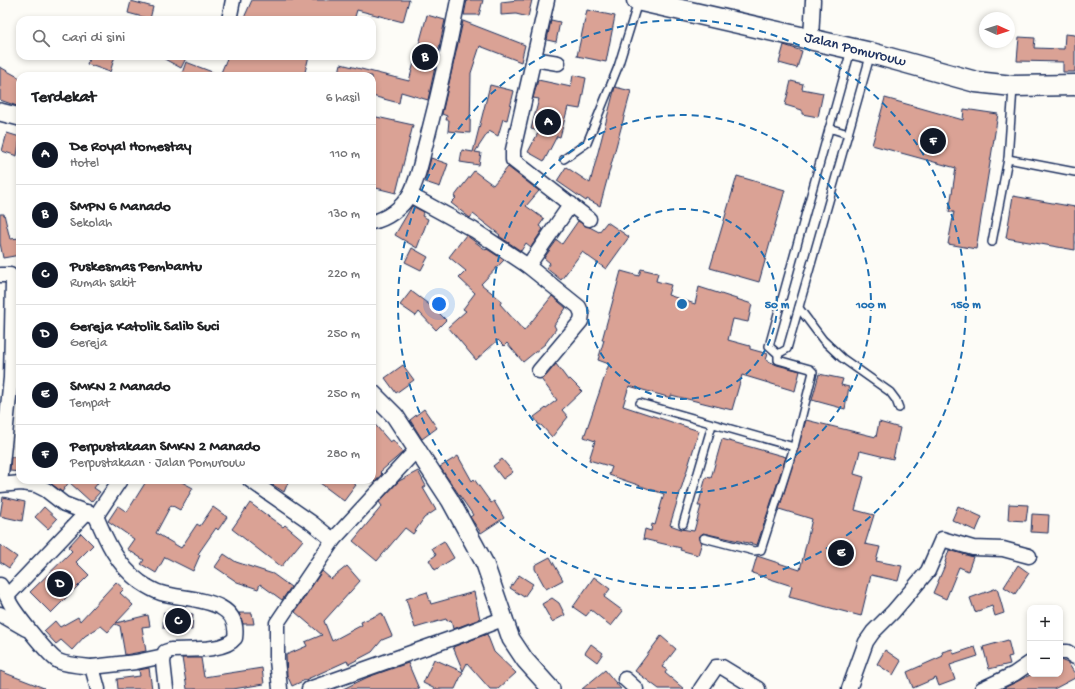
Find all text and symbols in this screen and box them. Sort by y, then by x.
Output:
north arrow [979,12,1015,48]
search box [16,16,376,60]
icon: search [30,27,52,49]
text: Cari di sini [62,29,125,47]
street label: Jalan Pomurouw [802,29,908,71]
pin: B [412,42,438,72]
text: Terdekat [32,88,96,108]
text: 6 hasil [326,91,360,106]
pin: A [535,107,561,137]
pin: F [920,126,946,156]
text: De Royal Homestay [70,138,191,156]
text: A [41,147,49,162]
text: 110 m [330,147,360,162]
text: Hotel [70,156,99,171]
text: SMPN 6 Manado [70,198,171,216]
text: B [42,207,48,222]
text: 130 m [328,207,360,222]
text: Sekolah [70,216,112,231]
text: Puskesmas Pembantu [70,258,202,276]
text: C [41,267,49,282]
text: 220 m [328,267,360,282]
text: Rumah sakit [70,276,135,291]
your location [429,294,449,314]
centre of rings [675,297,689,311]
text: 50 m [765,299,790,313]
text: 100 m [855,299,886,313]
text: 150 m [950,299,981,313]
text: Gereja Katolik Salib Suci [70,318,219,336]
text: D [41,327,49,342]
text: 250 m [327,327,360,342]
text: Gereja [70,336,107,351]
text: SMKN 2 Manado [70,378,171,396]
text: E [41,387,49,402]
text: 250 m [327,387,360,402]
text: Tempat [70,396,110,411]
text: Perpustakaan SMKN 2 Manado [70,438,260,456]
text: F [42,447,48,462]
text: 280 m [327,447,360,462]
text: Perpustakaan · Jalan Pomurouw [70,456,245,471]
pin: E [828,538,854,568]
pin: D [47,569,73,599]
map controls [1027,605,1063,677]
button: + [1027,605,1063,641]
pin: C [165,606,191,636]
button: − [1027,641,1063,677]

